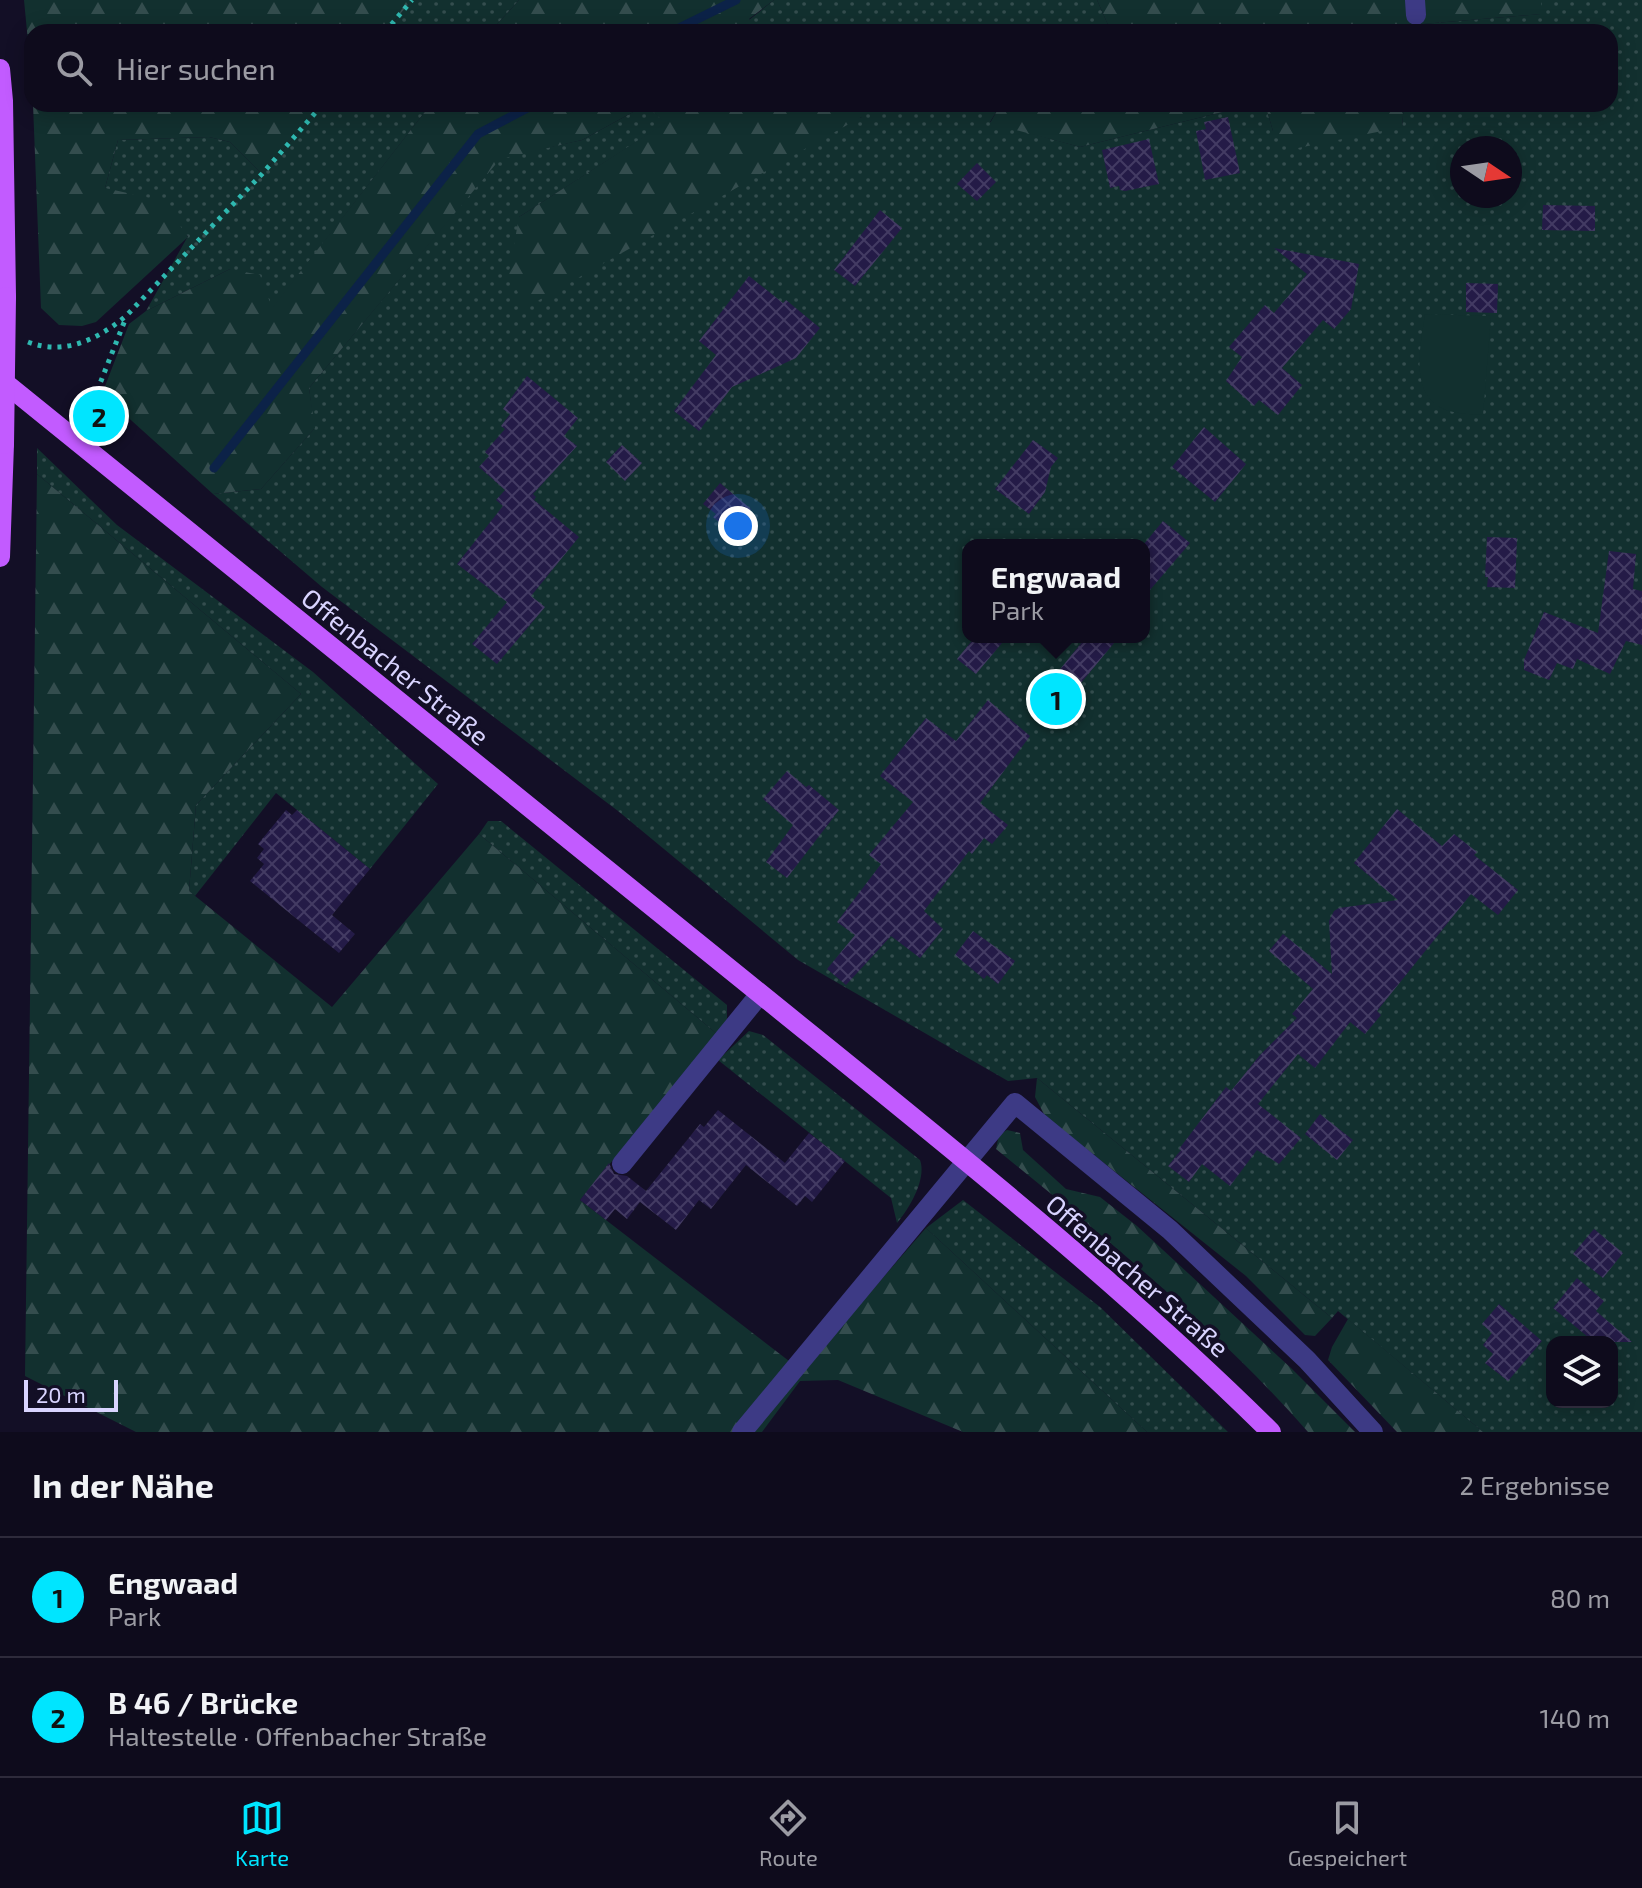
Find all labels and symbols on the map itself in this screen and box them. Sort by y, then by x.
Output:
north arrow [1450,136,1522,208]
pin: 2 [73,386,125,446]
your location [718,506,758,546]
street label: Offenbacher Straße [296,581,496,751]
pin: 1 [1030,669,1082,729]
street label: Offenbacher Straße [1040,1187,1236,1363]
scale bar [24,1376,118,1412]

